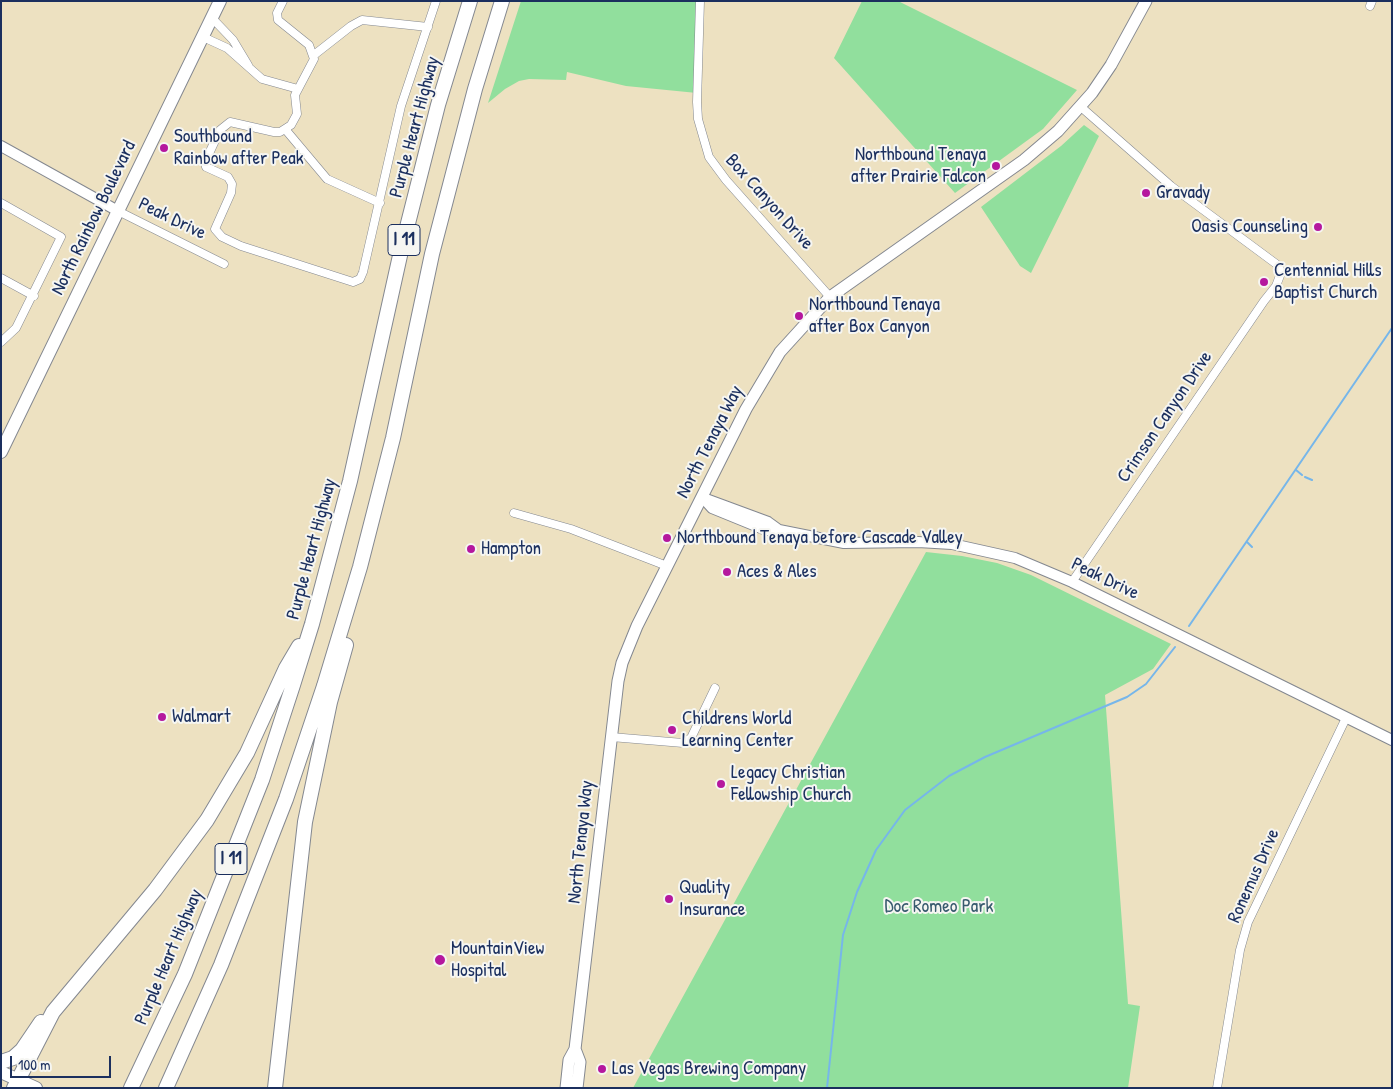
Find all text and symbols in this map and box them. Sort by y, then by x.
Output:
street label: Purple Heart Highway [385,54,445,200]
place label: Southbound Rainbow after Peak [174,126,304,170]
street label: North Rainbow Boulevard [47,137,141,299]
marker: Southbound Rainbow after Peak [158,142,170,154]
place label: Northbound Tenaya after Prairie Falcon [851,144,986,188]
street label: Box Canyon Drive [720,149,818,255]
marker: Northbound Tenaya after Prairie Falcon [990,160,1002,172]
place label: Gravady [1156,182,1210,204]
marker: Gravady [1140,187,1152,199]
street label: Peak Drive [135,193,209,245]
place label: Oasis Counseling [1191,216,1308,238]
marker: Oasis Counseling [1312,221,1324,233]
road number: I 11 [388,224,420,256]
place label: Centennial Hills Baptist Church [1274,260,1382,304]
marker: Centennial Hills Baptist Church [1258,276,1270,288]
place label: Northbound Tenaya after Box Canyon [809,294,940,338]
marker: Northbound Tenaya after Box Canyon [793,310,805,322]
street label: Crimson Canyon Drive [1113,347,1217,487]
street label: North Tenaya Way [672,382,748,502]
street label: Purple Heart Highway [282,476,342,622]
place label: Northbound Tenaya before Cascade Valley [677,527,963,549]
marker: Northbound Tenaya before Cascade Valley [661,532,673,544]
place label: Hampton [481,538,541,560]
marker: Hampton [465,543,477,555]
street label: Peak Drive [1068,553,1142,605]
place label: Aces & Ales [737,561,817,583]
marker: Aces & Ales [721,566,733,578]
place label: Walmart [172,706,230,728]
place label: Childrens World Learning Center [682,708,794,752]
marker: Walmart [156,711,168,723]
marker: Childrens World Learning Center [666,724,678,736]
place label: Legacy Christian Fellowship Church [731,762,851,806]
marker: Legacy Christian Fellowship Church [715,778,727,790]
street label: North Tenaya Way [563,779,599,905]
street label: Ronemus Drive [1223,826,1285,926]
road number: I 11 [215,844,247,874]
place label: Quality Insurance [679,877,745,921]
street label: Purple Heart Highway [130,886,208,1028]
marker: Quality Insurance [663,893,675,905]
park label: Doc Romeo Park [884,896,994,918]
place label: MountainView Hospital [451,938,544,982]
marker: MountainView Hospital [433,953,447,967]
scale bar [12,1046,114,1078]
text: 100 m [18,1054,51,1075]
place label: Las Vegas Brewing Company [612,1058,806,1080]
marker: Las Vegas Brewing Company [596,1063,608,1075]

